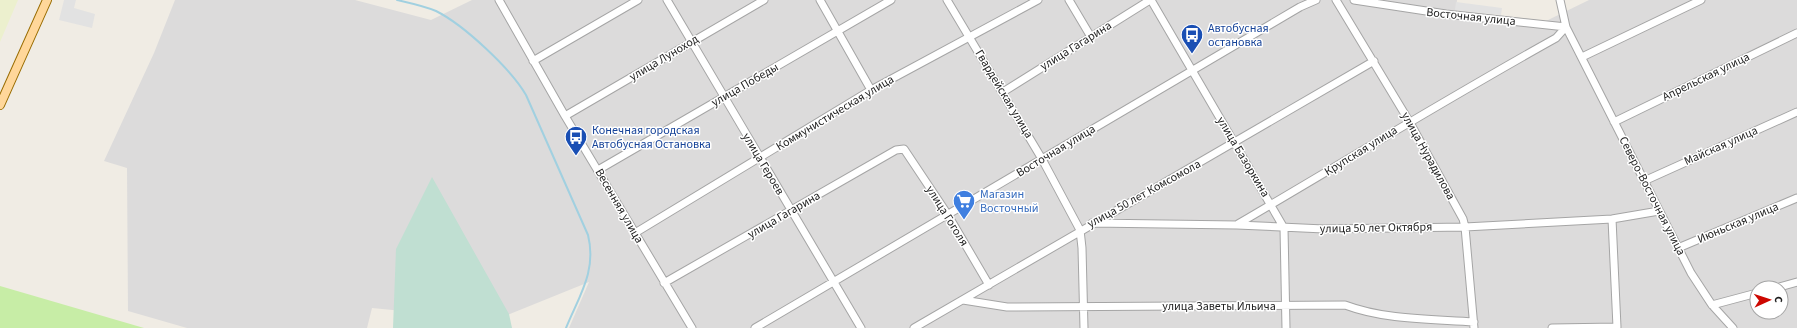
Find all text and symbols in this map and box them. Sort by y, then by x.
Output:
street label: Восточная улица [1425,4,1517,30]
street label: улица Гагарина [1037,17,1115,75]
place label: Автобусная остановка [1208,20,1269,51]
bus stop icon: Автобусная остановка [1179,22,1205,55]
street label: улица Луноход [626,30,702,85]
street label: Гвардейская улица [971,47,1037,141]
street label: Апрельская улица [1659,48,1753,106]
street label: улица Победы [708,59,782,111]
street label: Коммунистическая улица [773,71,897,155]
street label: улица Нурадилова [1397,109,1459,203]
street label: улица Базоркина [1212,114,1274,200]
street label: Восточная улица [1013,121,1099,181]
place label: Конечная городская Автобусная Остановка [592,122,711,153]
street label: Крупская улица [1321,122,1401,180]
street label: Майская улица [1681,122,1761,170]
bus stop icon: Конечная городская Автобусная Остановка [563,124,589,157]
street label: улица Героев [738,130,788,198]
street label: Северо-Восточная улица [1615,134,1689,258]
street label: улица 50 лет Комсомола [1084,156,1204,232]
street label: Весенняя улица [591,165,647,247]
street label: улица Гоголя [922,182,972,250]
place label: Магазин Восточный [980,186,1039,217]
street label: улица Гагарина [744,187,824,243]
supermarket icon: Магазин Восточный [951,188,977,221]
street label: Июньская улица [1695,198,1781,248]
street label: улица 50 лет Октября [1320,219,1432,237]
north arrow [1749,280,1789,320]
text: С [1771,296,1786,304]
street label: улица Заветы Ильича [1162,298,1276,315]

